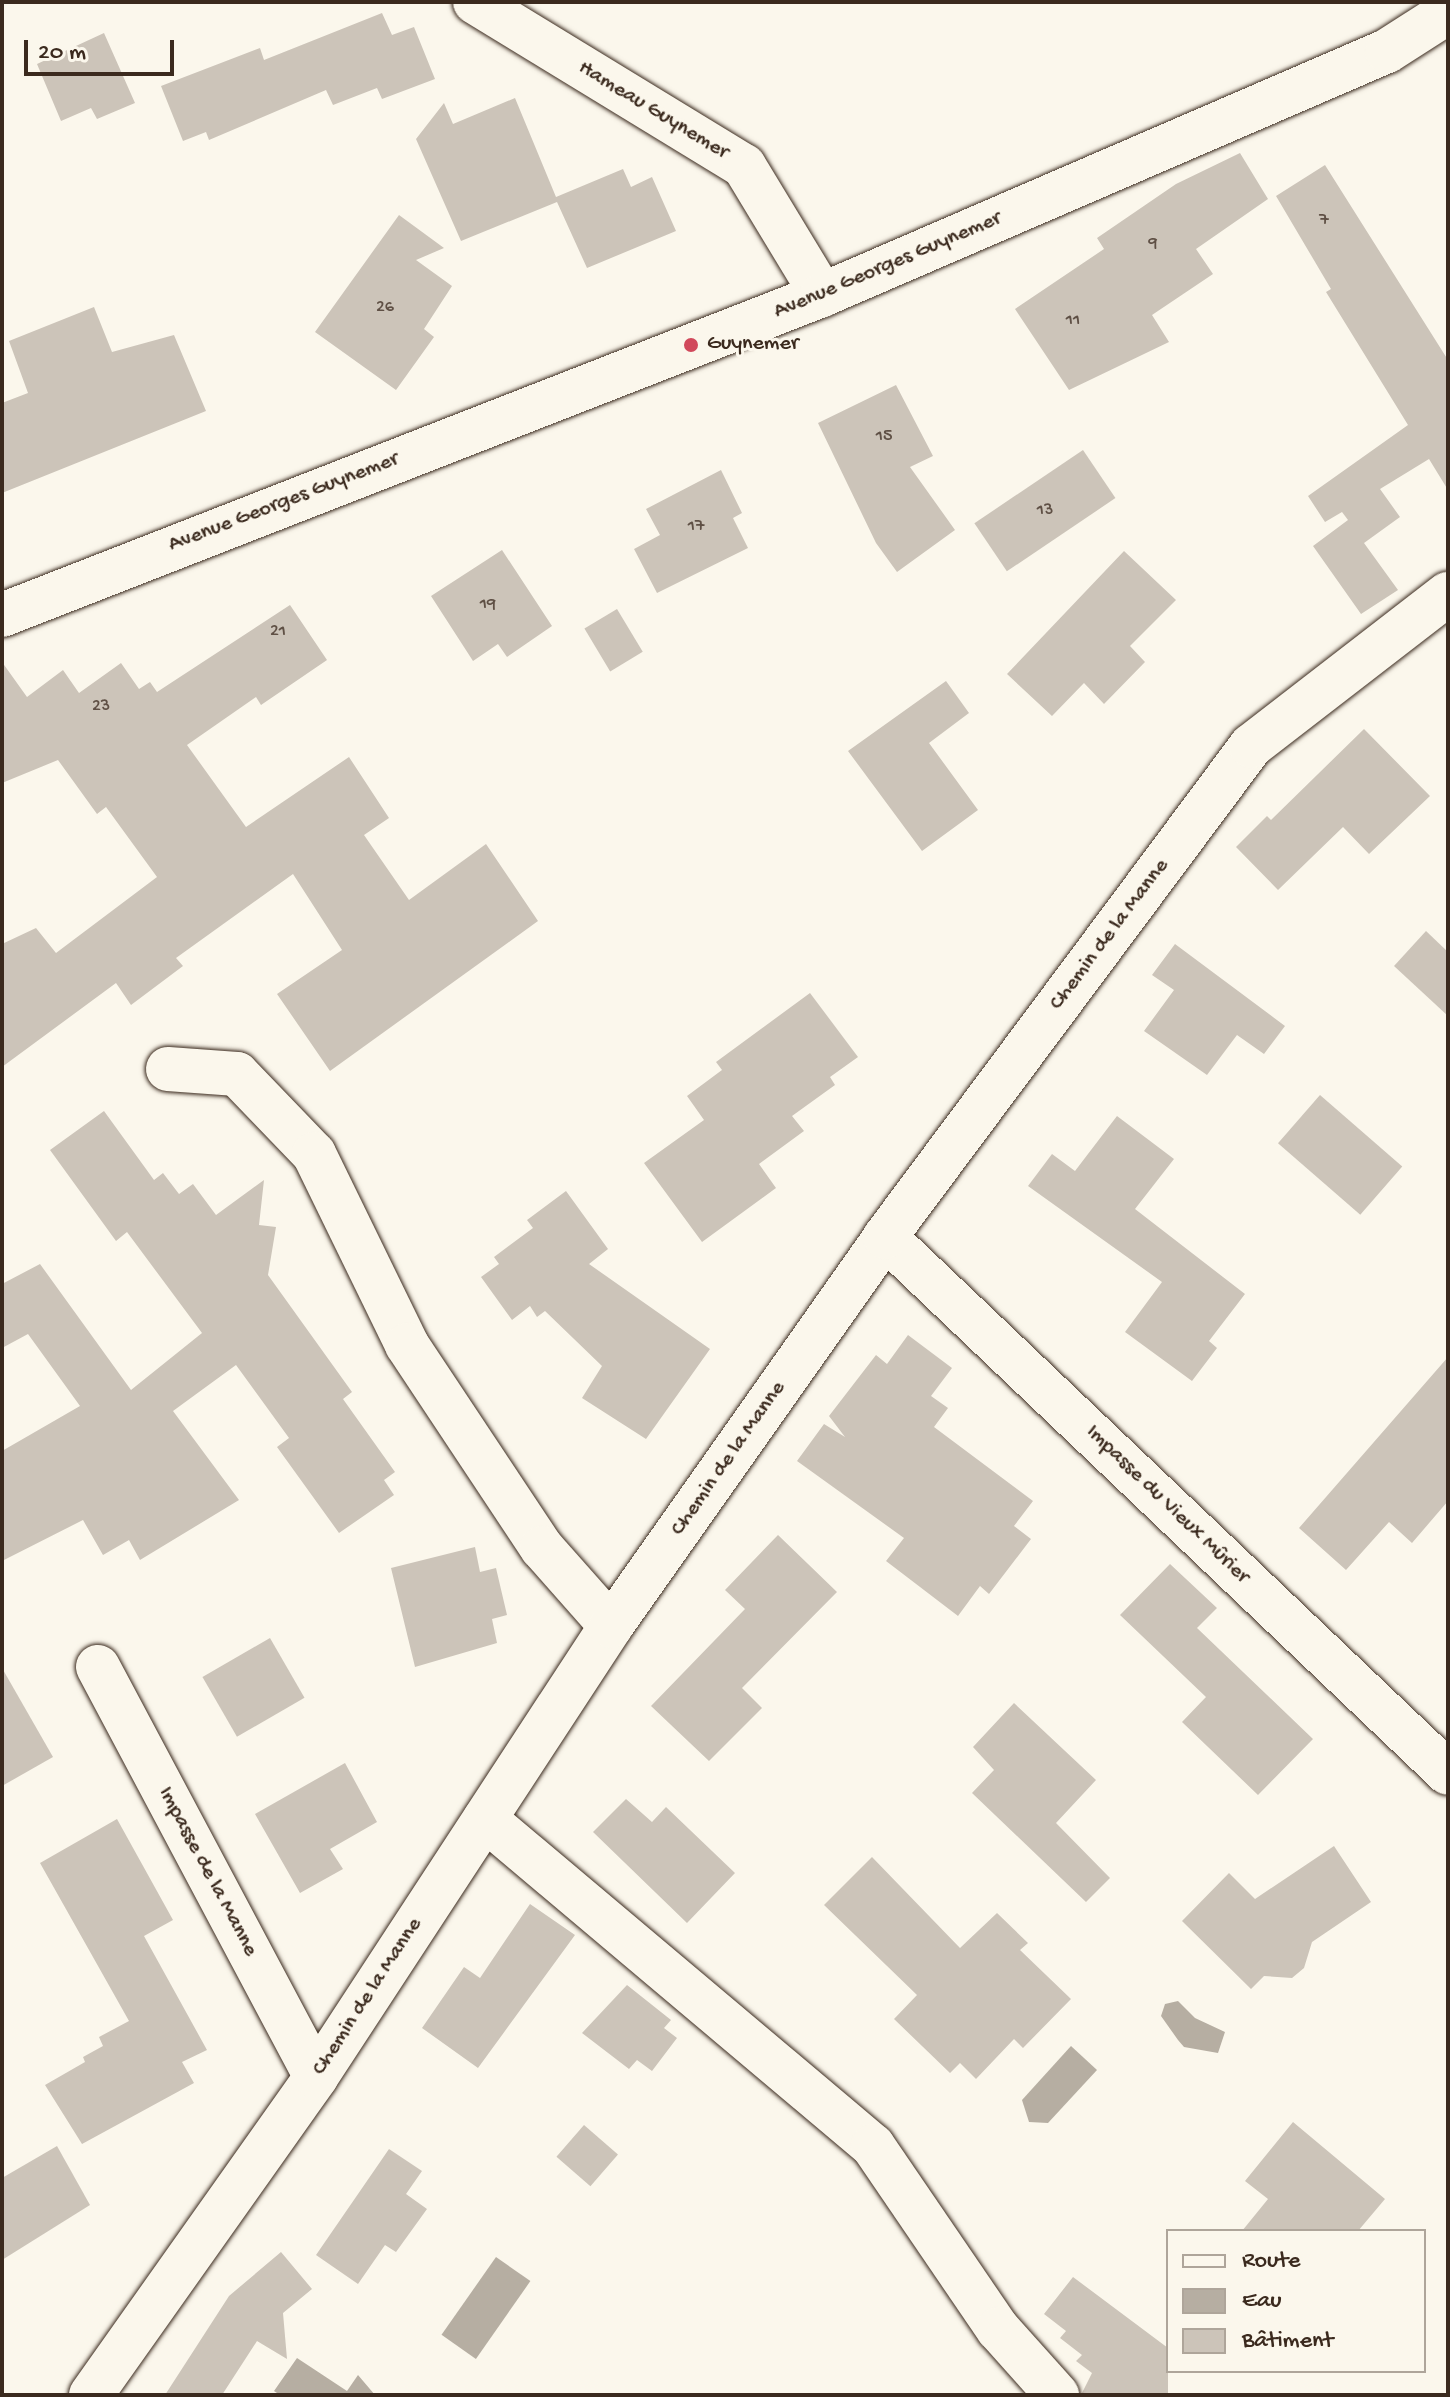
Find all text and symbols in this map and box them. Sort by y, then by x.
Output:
scale bar [28,24,178,74]
text: 20 m [38,39,86,68]
street label: Hameau Guynemer [573,56,733,166]
street label: Avenue Georges Guynemer [770,206,1006,326]
house number: 7 [1319,210,1329,232]
house number: 9 [1148,233,1158,255]
house number: 26 [376,297,394,319]
house number: 11 [1066,310,1080,332]
place label: Guynemer [707,332,799,358]
marker: Guynemer [682,336,700,354]
house number: 15 [876,426,892,448]
street label: Avenue Georges Guynemer [165,447,403,559]
house number: 13 [1037,500,1053,522]
house number: 17 [688,516,704,538]
house number: 19 [480,594,496,616]
house number: 21 [270,621,286,643]
house number: 23 [92,696,110,718]
street label: Chemin de la Manne [1045,854,1175,1016]
street label: Chemin de la Manne [666,1377,792,1541]
street label: Impasse du Vieux Mûrier [1079,1420,1255,1590]
street label: Impasse de la Manne [151,1783,263,1961]
street label: Chemin de la Manne [307,1913,429,2081]
legend [1166,2229,1426,2373]
text: Route [1242,2247,1300,2276]
text: Eau [1242,2287,1282,2316]
text: Bâtiment [1242,2327,1333,2356]

